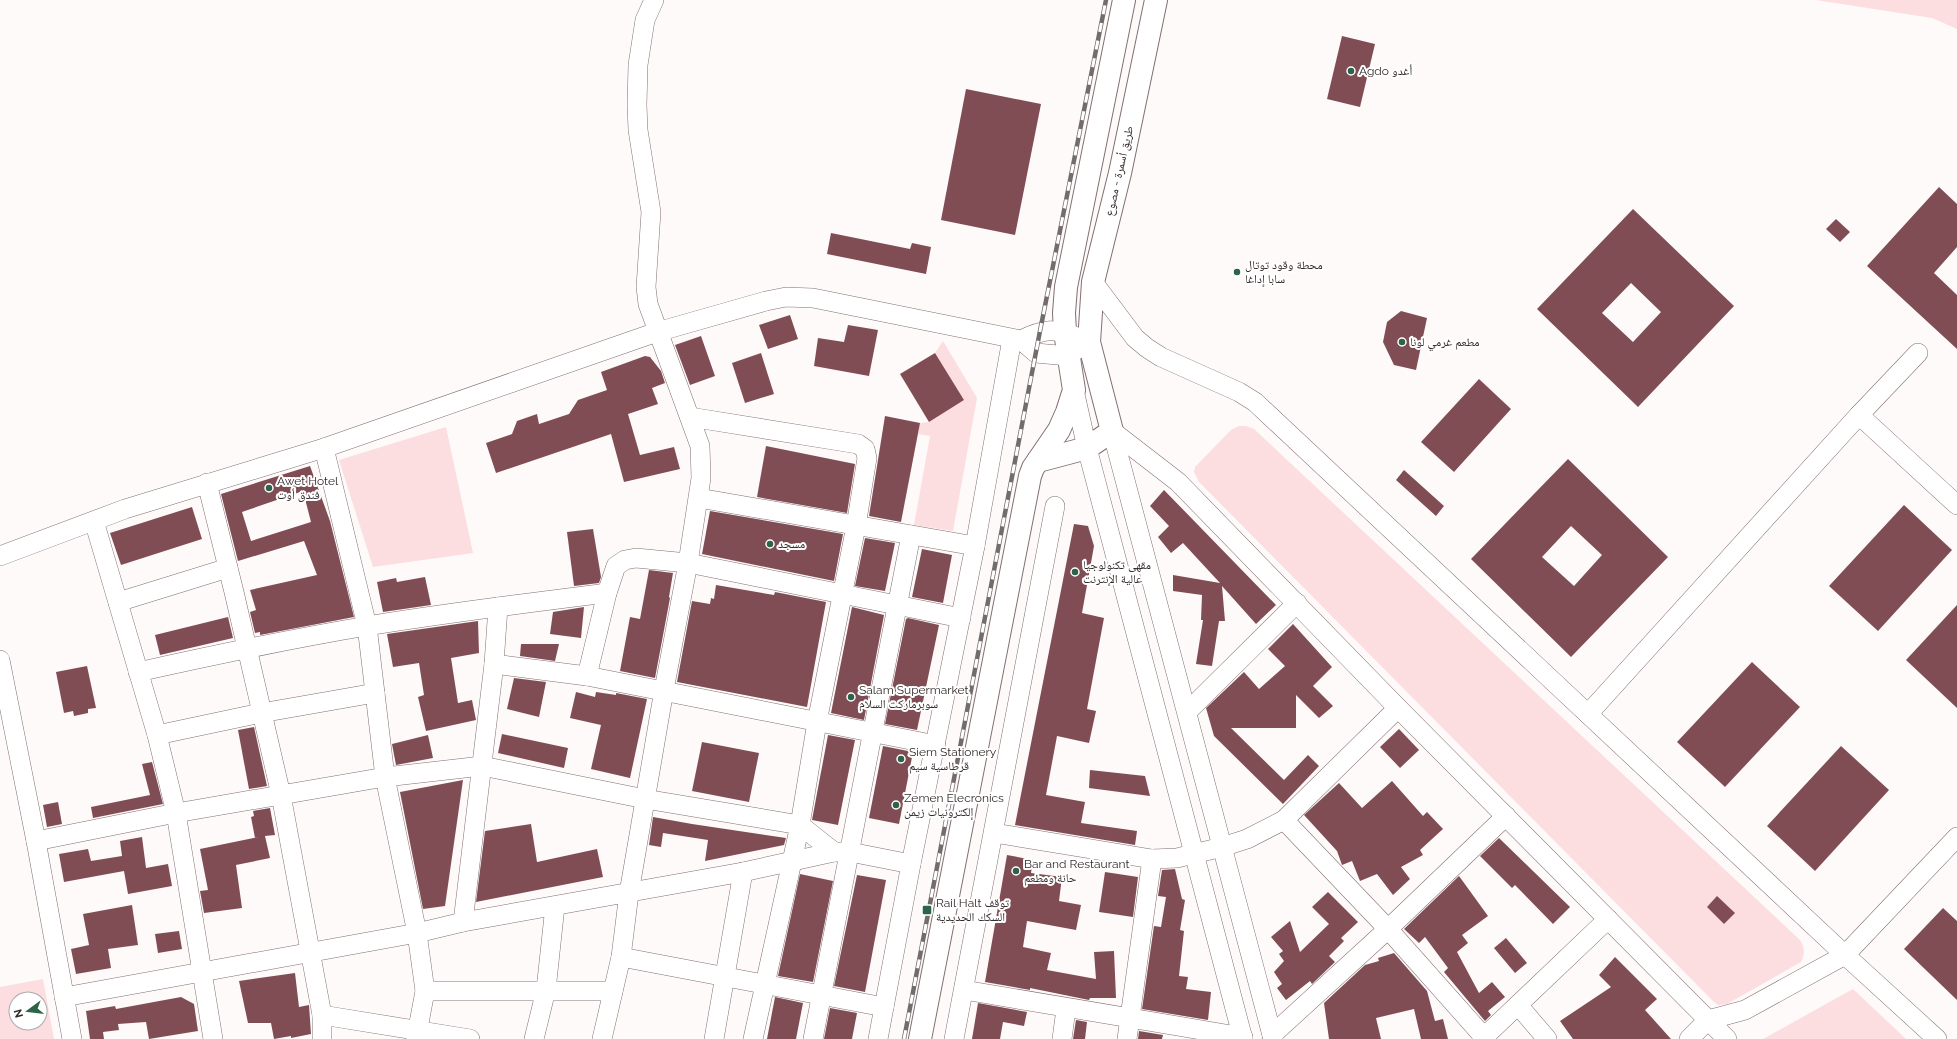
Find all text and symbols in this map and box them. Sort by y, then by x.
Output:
place label: Agdo أغدو [1359,64,1412,78]
marker: Agdo أغدو [1346,66,1356,76]
street label: طريق أسمرة - مصوع [1102,125,1137,218]
place label: محطة وقود توتال سابا إداغا [1245,258,1323,287]
marker: محطة وقود توتال سابا إداغا [1232,267,1242,277]
place label: مطعم غرمي لونا [1410,335,1480,352]
marker: مطعم غرمي لونا [1397,337,1407,347]
place label: Awet Hotel فندق أوت [277,474,339,502]
marker: Awet Hotel فندق أوت [264,483,274,493]
place label: مسجد [778,537,805,551]
marker: مسجد [765,539,775,549]
place label: مقهى تكنولوجيا عالية الإنترنت [1083,558,1151,586]
marker: مقهى تكنولوجيا عالية الإنترنت [1070,567,1080,577]
place label: Salam Supermarket سوبرماركت السلام [859,683,969,712]
marker: Salam Supermarket سوبرماركت السلام [846,692,856,702]
place label: Siem Stationery قرطاسية سيم [909,745,997,774]
marker: Siem Stationery قرطاسية سيم [896,754,906,764]
place label: Zemen Elecronics إلكترونيات زيمن [904,791,1004,820]
marker: Zemen Elecronics إلكترونيات زيمن [891,800,901,810]
place label: Bar and Restaurant حانة ومطعم [1024,857,1129,886]
marker: Bar and Restaurant حانة ومطعم [1011,866,1021,876]
place label: Rail Halt توقف السكك الحديدية [936,896,1010,924]
marker: Rail Halt توقف السكك الحديدية [921,904,933,916]
north arrow [8,991,48,1031]
text: N [11,1008,26,1019]

